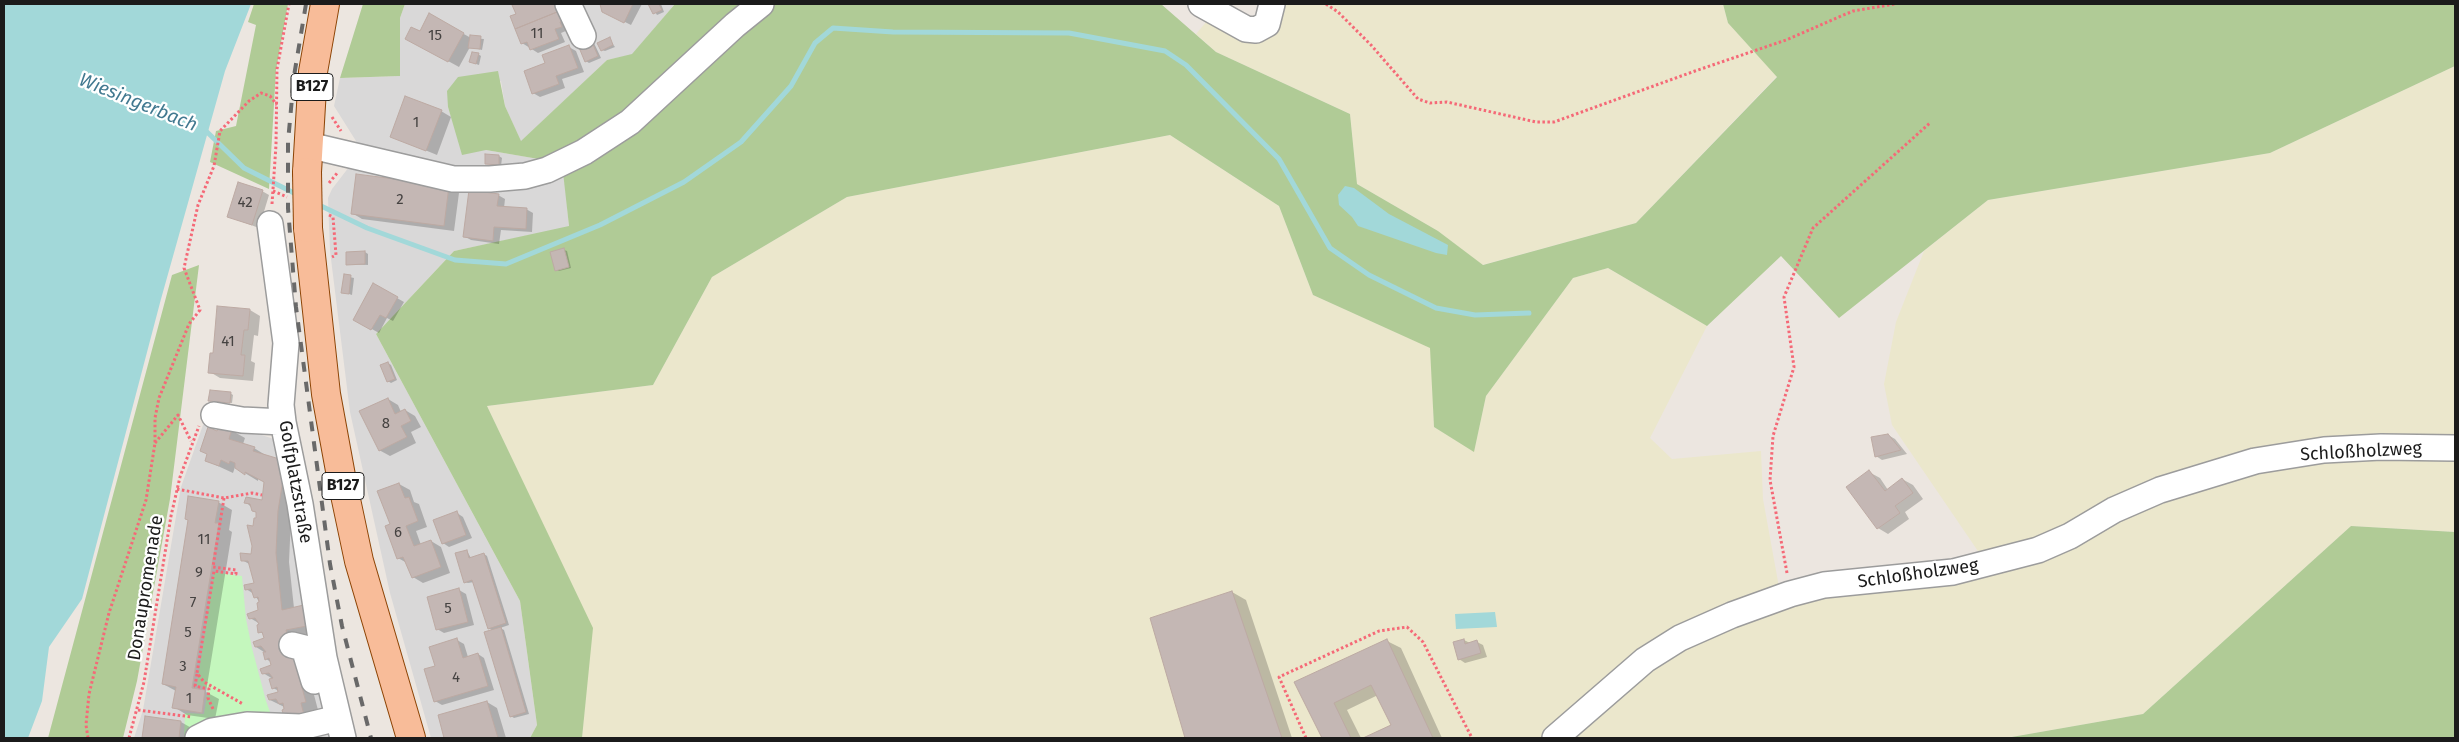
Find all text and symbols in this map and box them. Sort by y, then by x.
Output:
house number: 11 [531,25,543,43]
house number: 15 [428,27,442,45]
water label: Wiesingerbach [75,69,201,137]
road number: B127 [291,74,333,100]
house number: 1 [413,114,419,132]
house number: 2 [396,191,404,209]
house number: 42 [237,194,253,212]
house number: 41 [221,333,235,351]
house number: 8 [382,415,390,433]
street label: Golfplatzstraße [274,419,316,545]
street label: Schloßholzweg [2300,438,2422,466]
road number: B127 [322,472,364,500]
street label: Donaupromenade [124,514,168,662]
house number: 6 [394,524,402,542]
house number: 11 [198,531,210,549]
street label: Schloßholzweg [1856,555,1980,593]
house number: 9 [195,564,203,582]
house number: 7 [190,594,196,612]
house number: 5 [444,600,452,618]
house number: 5 [184,624,192,642]
house number: 3 [179,658,187,676]
house number: 4 [452,669,460,687]
house number: 1 [186,690,192,708]

